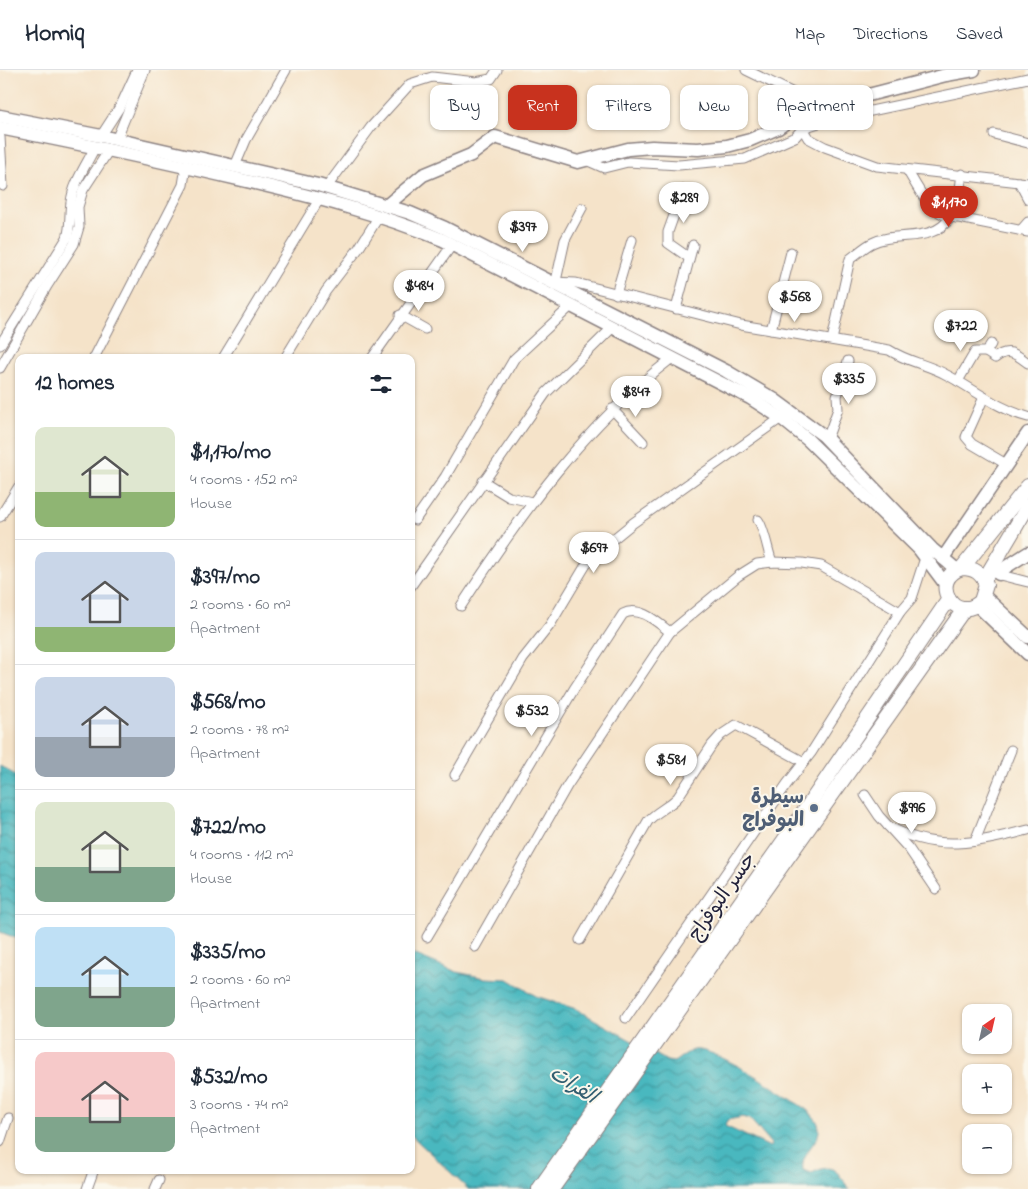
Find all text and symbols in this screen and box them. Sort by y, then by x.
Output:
text: Homiq [25,17,84,52]
text: Map [795,22,825,48]
text: Directions [853,22,928,48]
text: Saved [956,22,1003,48]
chip: Buy [430,85,498,130]
chip: Rent [508,85,577,130]
chip: Filters [587,85,670,130]
chip: New [680,85,748,130]
chip: Apartment [758,85,873,130]
pin: $289 [654,182,714,224]
text: $289 [670,186,698,210]
pin: $1,170 [908,186,990,228]
text: $1,170 [931,190,967,214]
pin: $397 [493,210,553,253]
text: $397 [509,215,537,239]
pin: $484 [389,270,449,312]
text: $484 [405,274,433,298]
pin: $568 [765,280,825,323]
text: $568 [779,285,811,309]
pin: $722 [931,310,991,352]
text: $722 [945,314,977,338]
pin: $335 [819,362,879,405]
text: $335 [833,367,865,391]
text: 12 homes [35,369,115,399]
icon: filters [367,370,395,398]
pin: $847 [606,376,666,418]
text: $847 [622,380,650,404]
text: $1,170/mo [190,438,271,468]
icon: home [75,447,135,507]
text: 4 rooms · 152 m² [190,468,298,492]
text: House [190,492,232,516]
pin: $697 [564,532,624,574]
text: $697 [580,536,608,560]
text: $397/mo [190,563,260,593]
icon: home [75,572,135,632]
text: 2 rooms · 60 m² [190,593,291,617]
text: Apartment [190,617,260,641]
text: $568/mo [190,688,266,718]
pin: $532 [502,694,562,737]
icon: home [75,697,135,757]
text: $532 [515,699,549,723]
text: 2 rooms · 78 m² [190,718,289,742]
text: Apartment [190,742,260,766]
pin: $581 [641,744,701,786]
text: $581 [656,748,686,772]
place label: سيطرة البوفراج [742,784,804,836]
pin: $996 [882,792,942,834]
text: $996 [899,796,925,820]
marker: سيطرة البوفراج [808,802,820,814]
text: $722/mo [190,813,266,843]
icon: home [75,822,135,882]
text: 4 rooms · 112 m² [190,843,293,867]
street label: جسر البوفراج [682,847,764,948]
text: House [190,867,232,891]
text: $335/mo [190,938,266,968]
icon: home [75,947,135,1007]
text: 2 rooms · 60 m² [190,968,291,992]
text: Apartment [190,992,260,1016]
north arrow [962,1004,1012,1054]
map controls [962,1004,1012,1174]
water label: الفرات [543,1059,605,1114]
text: $532/mo [190,1063,268,1093]
button: + [962,1064,1012,1114]
icon: home [75,1072,135,1132]
text: 3 rooms · 74 m² [190,1093,289,1117]
text: Apartment [190,1117,260,1141]
button: − [962,1124,1012,1174]

